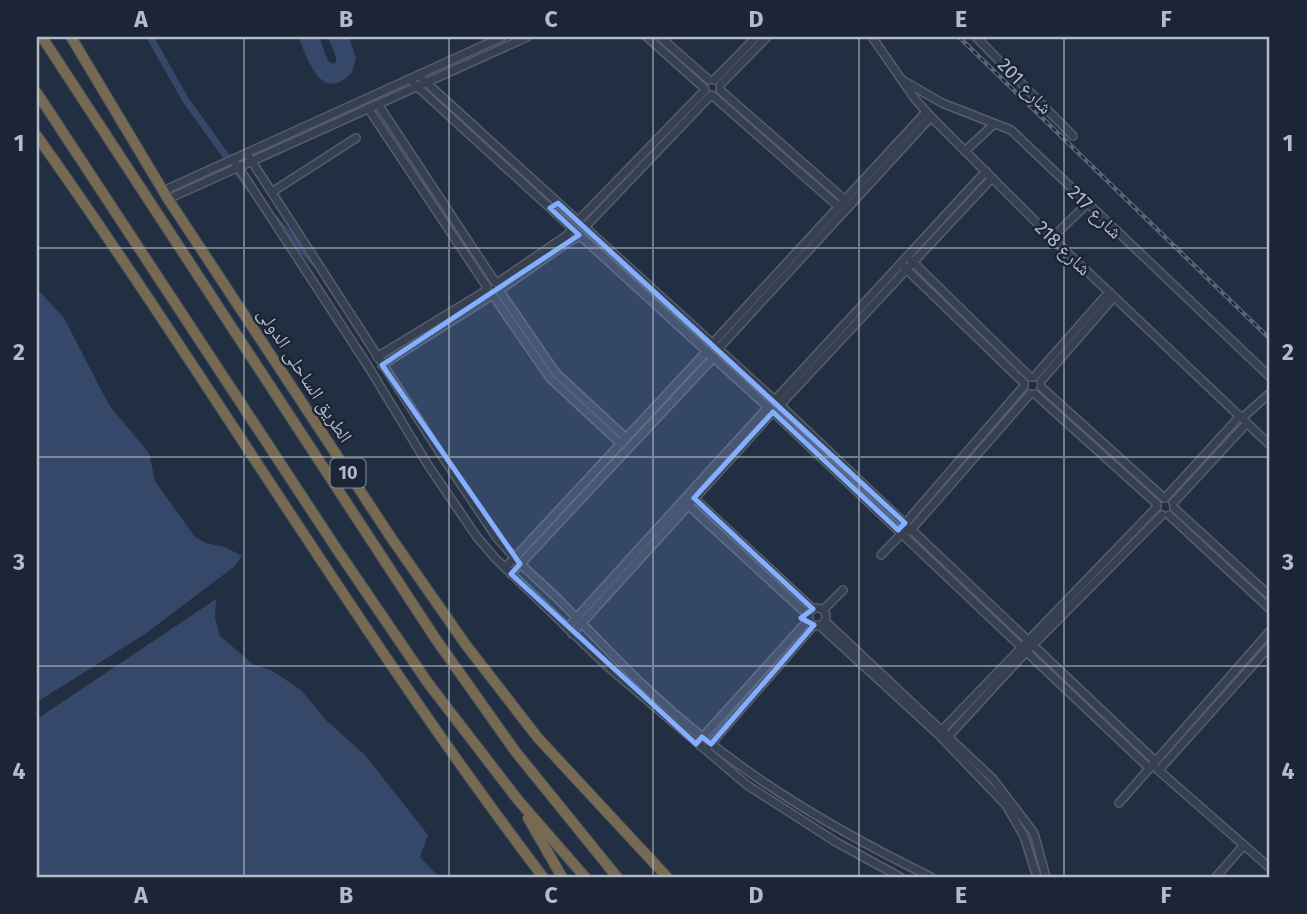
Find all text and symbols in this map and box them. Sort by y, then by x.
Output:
text: A [133,5,148,33]
text: B [339,5,353,33]
text: C [544,5,558,33]
text: D [749,5,764,33]
text: E [955,5,967,33]
text: F [1160,5,1172,33]
street label: شارع 201 [993,53,1057,119]
text: 1 [14,129,24,157]
text: 1 [1283,129,1293,157]
street label: شارع 217 [1063,181,1127,243]
street label: شارع 218 [1030,216,1096,280]
street label: الطريق الساحلى الدولى [253,303,357,447]
text: 2 [13,338,25,366]
text: 2 [1282,338,1294,366]
road number: 10 [330,458,366,488]
text: 3 [12,548,25,576]
text: 3 [1281,548,1294,576]
text: 4 [13,757,26,785]
text: 4 [1282,757,1295,785]
text: A [133,881,148,909]
text: B [339,881,353,909]
text: C [544,881,558,909]
text: D [749,881,764,909]
text: E [955,881,967,909]
text: F [1160,881,1172,909]

